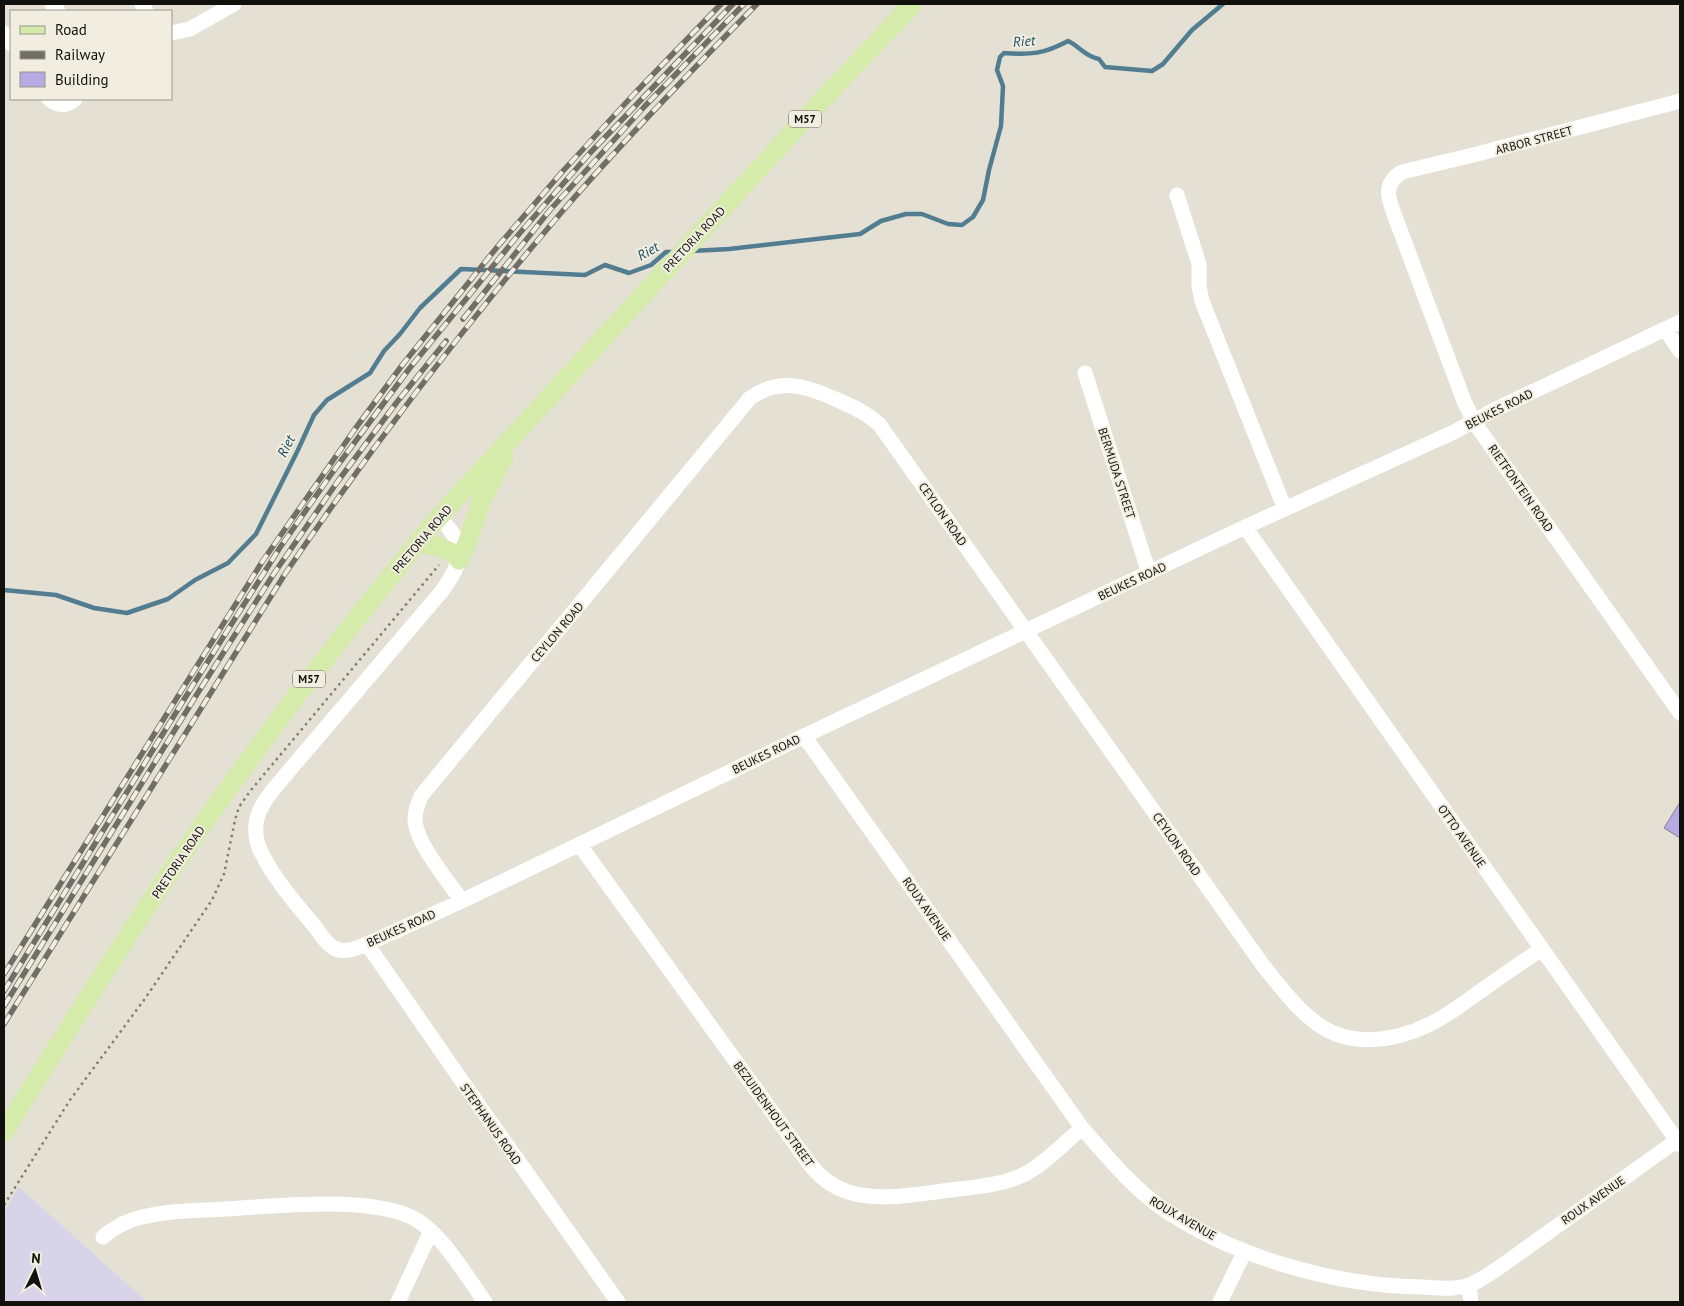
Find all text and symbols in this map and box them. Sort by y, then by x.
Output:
legend [10,10,172,100]
text: Road [55,20,87,39]
water label: Riet [1012,31,1036,51]
text: Railway [55,45,105,64]
text: Building [55,70,109,89]
road number: M57 [789,110,821,128]
street label: ARBOR STREET [1494,122,1575,158]
street label: PRETORIA ROAD [660,203,728,275]
water label: Riet [634,237,663,264]
street label: BEUKES ROAD [1463,385,1535,432]
street label: BERMUDA STREET [1095,426,1139,521]
water label: Riet [273,432,299,460]
street label: RIETFONTEIN ROAD [1485,441,1557,535]
street label: CEYLON ROAD [916,479,971,549]
street label: PRETORIA ROAD [389,502,455,576]
street label: BEUKES ROAD [1095,559,1169,603]
street label: CEYLON ROAD [527,599,587,665]
road number: M57 [293,671,325,688]
street label: BEUKES ROAD [729,731,803,777]
street label: OTTO AVENUE [1435,802,1489,870]
street label: CEYLON ROAD [1150,809,1205,879]
street label: PRETORIA ROAD [148,823,208,901]
street label: ROUX AVENUE [899,874,955,944]
street label: BEUKES ROAD [364,906,438,950]
street label: BEZUIDENHOUT STREET [731,1058,818,1170]
street label: STEPHANUS ROAD [457,1080,525,1168]
street label: ROUX AVENUE [1558,1172,1628,1228]
street label: ROUX AVENUE [1147,1193,1219,1243]
north arrow [10,1246,60,1296]
text: N [31,1249,42,1267]

